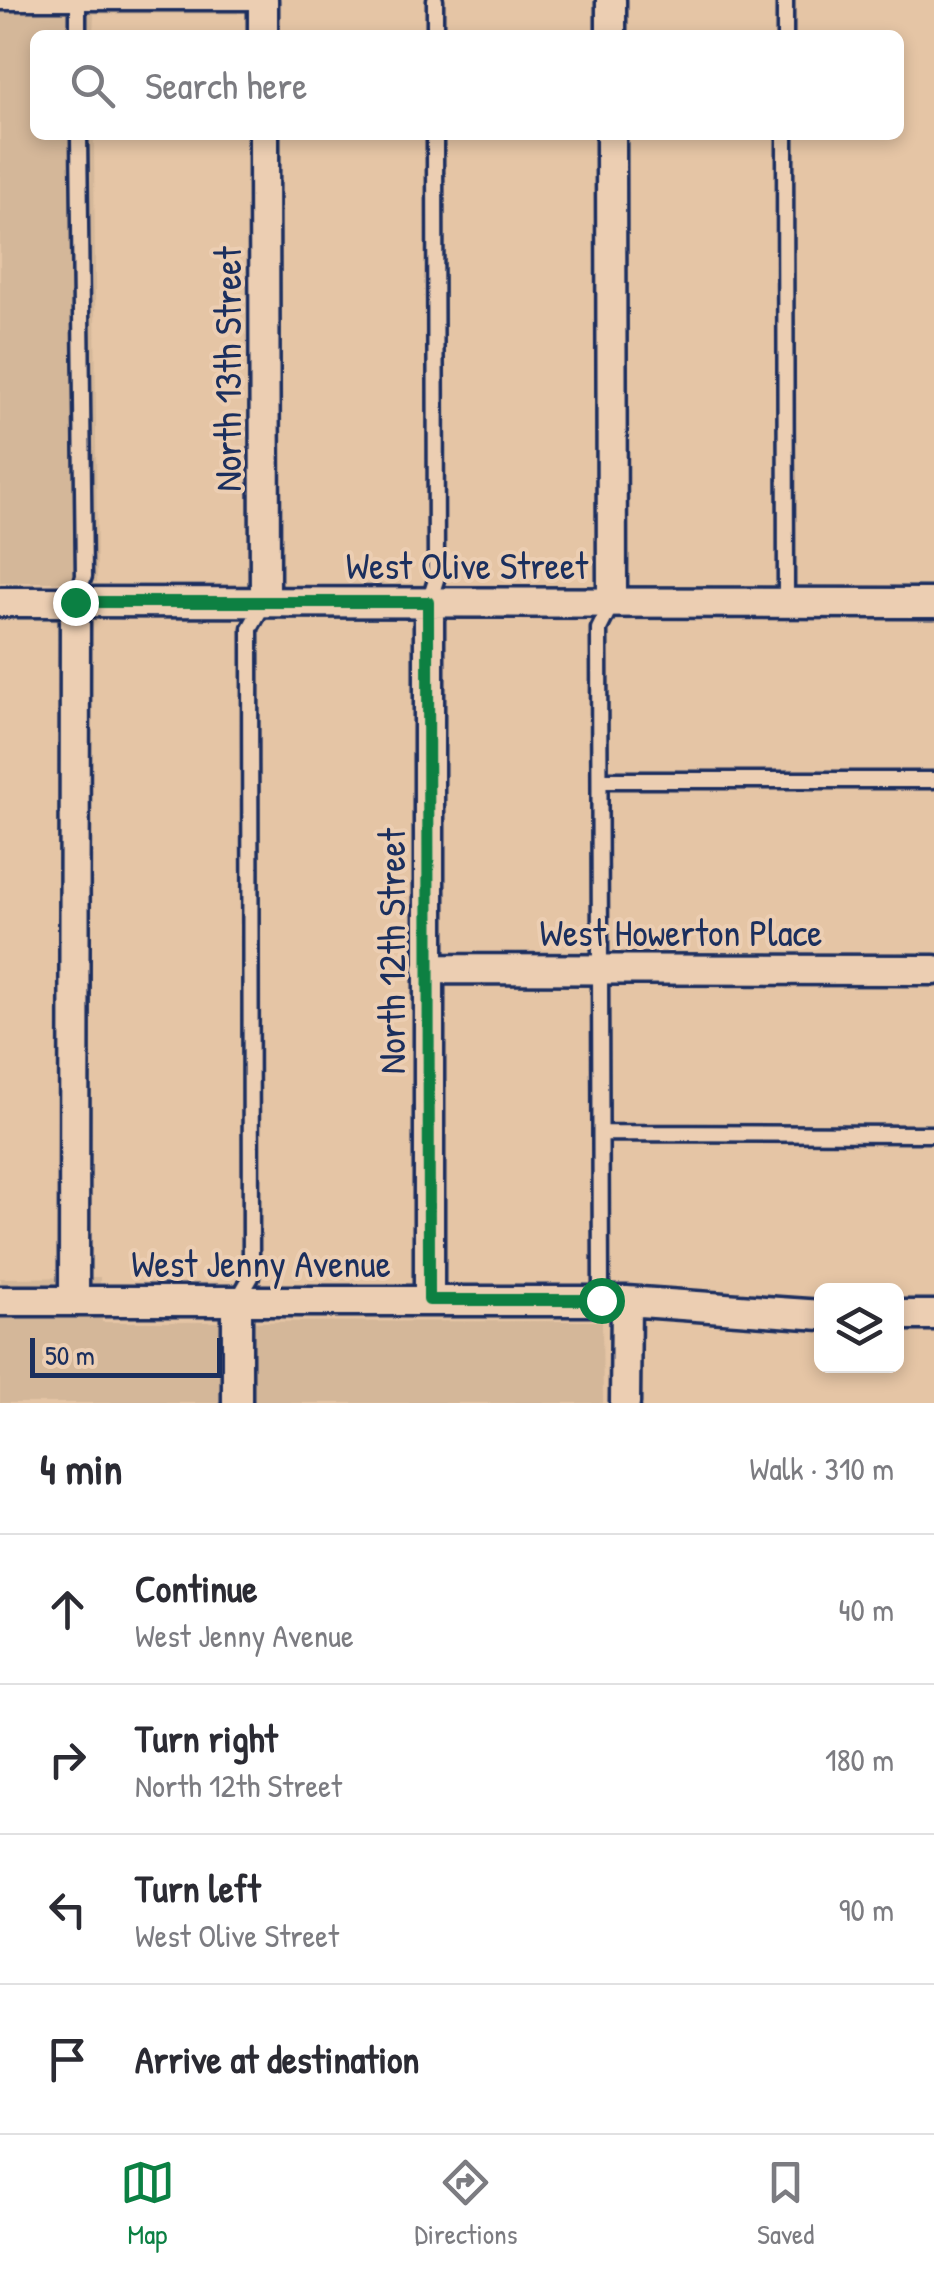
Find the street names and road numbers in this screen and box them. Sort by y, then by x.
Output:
street label: North 13th Street [201,246,253,492]
street label: West Olive Street [346,539,589,591]
street label: North 12th Street [365,827,417,1074]
street label: West Howerton Place [540,906,822,958]
street label: West Jenny Avenue [131,1237,391,1289]

